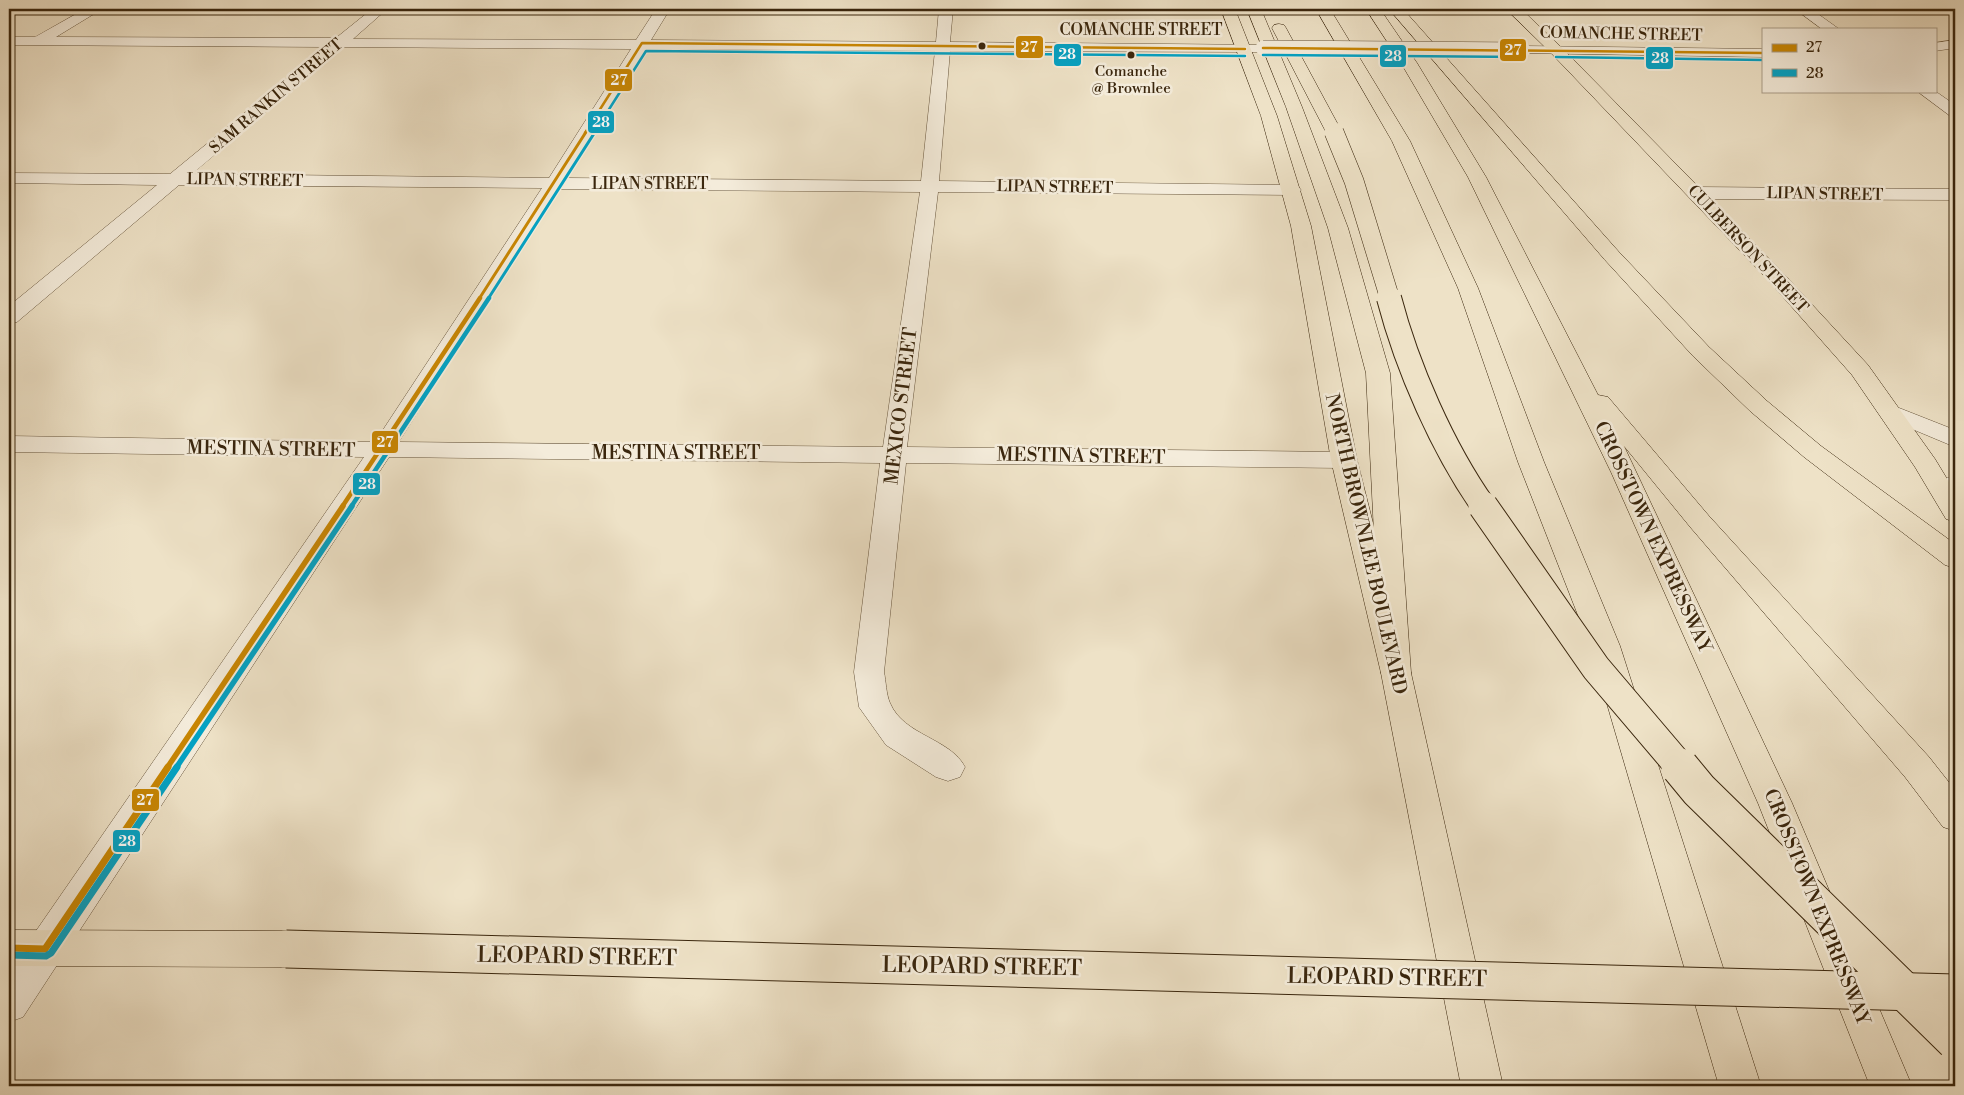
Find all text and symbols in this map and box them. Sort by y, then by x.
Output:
street label: COMANCHE STREET [1059,20,1223,40]
street label: COMANCHE STREET [1539,23,1703,45]
legend [1762,28,1936,92]
street label: SAM RANKIN STREET [205,34,347,158]
line badge: 27 [1015,35,1044,59]
line badge: 27 [1499,38,1527,62]
text: 27 [1806,38,1822,57]
text: 27 [1021,39,1038,57]
unlabelled marker [977,41,987,51]
text: 27 [1505,42,1522,60]
line badge: 28 [1053,43,1082,67]
line badge: 28 [1379,44,1407,68]
text: 28 [1058,46,1076,64]
line badge: 28 [1645,46,1674,70]
text: 28 [1384,48,1402,66]
marker: Comanche @ Brownlee [1126,50,1136,60]
text: 28 [1651,50,1669,68]
place label: Comanche @ Brownlee [1091,62,1171,98]
text: 28 [1806,64,1824,83]
line badge: 27 [604,68,633,92]
text: 27 [611,72,628,90]
line badge: 28 [587,110,615,134]
text: 28 [592,114,610,132]
street label: LIPAN STREET [186,169,304,191]
street label: LIPAN STREET [592,174,708,194]
street label: LIPAN STREET [996,176,1114,198]
street label: CULBERSON STREET [1683,181,1813,317]
street label: LIPAN STREET [1766,183,1884,205]
street label: MEXICO STREET [879,326,923,486]
street label: NORTH BROWNLEE BOULEVARD [1320,391,1412,697]
street label: CROSSTOWN EXPRESSWAY [1589,417,1718,658]
line badge: 27 [371,430,399,454]
text: 27 [377,434,394,452]
street label: MESTINA STREET [186,436,356,462]
street label: MESTINA STREET [592,441,761,465]
street label: MESTINA STREET [996,443,1166,469]
line badge: 28 [352,472,381,496]
text: 28 [358,476,376,494]
street label: CROSSTOWN EXPRESSWAY [1759,785,1876,1030]
line badge: 27 [131,788,160,812]
text: 27 [137,792,154,810]
line badge: 28 [112,829,141,853]
text: 28 [118,833,136,851]
street label: LEOPARD STREET [477,942,677,972]
street label: LEOPARD STREET [882,952,1082,982]
street label: LEOPARD STREET [1287,963,1487,993]

